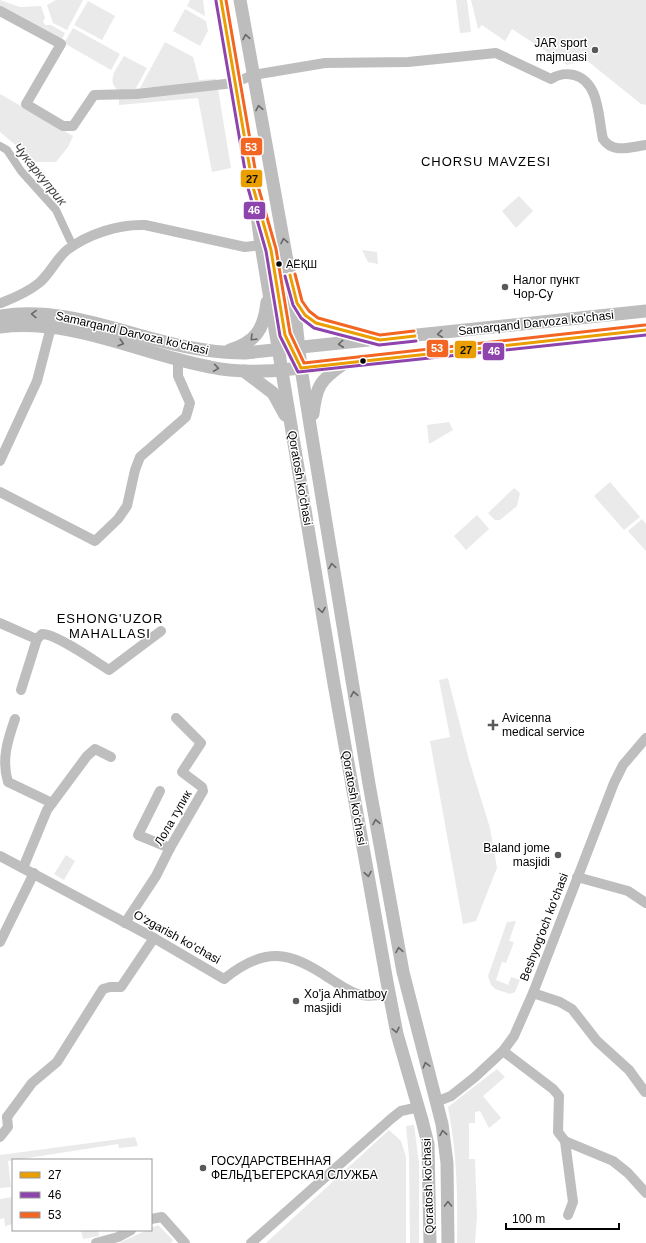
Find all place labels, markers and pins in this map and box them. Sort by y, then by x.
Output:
place label: JAR sport majmuasi [534,36,588,64]
marker: JAR sport majmuasi [590,45,600,55]
place label: АЁҚШ [286,258,317,270]
marker: АЁҚШ [274,259,284,269]
place label: Налог пункт Чор-Су [513,273,580,301]
marker: Налог пункт Чор-Су [500,282,510,292]
unlabelled marker [358,356,368,366]
place label: Avicenna medical service [502,711,585,739]
marker: Avicenna medical service [487,719,499,731]
place label: Baland jome masjidi [483,841,550,869]
marker: Baland jome masjidi [553,850,563,860]
place label: Xo'ja Ahmatboy masjidi [304,987,387,1015]
marker: Xo'ja Ahmatboy masjidi [291,996,301,1006]
place label: ГОСУДАРСТВЕННАЯ ФЕЛЬДЪЕГЕРСКАЯ СЛУЖБА [211,1154,378,1182]
marker: ГОСУДАРСТВЕННАЯ ФЕЛЬДЪЕГЕРСКАЯ СЛУЖБА [198,1163,208,1173]

